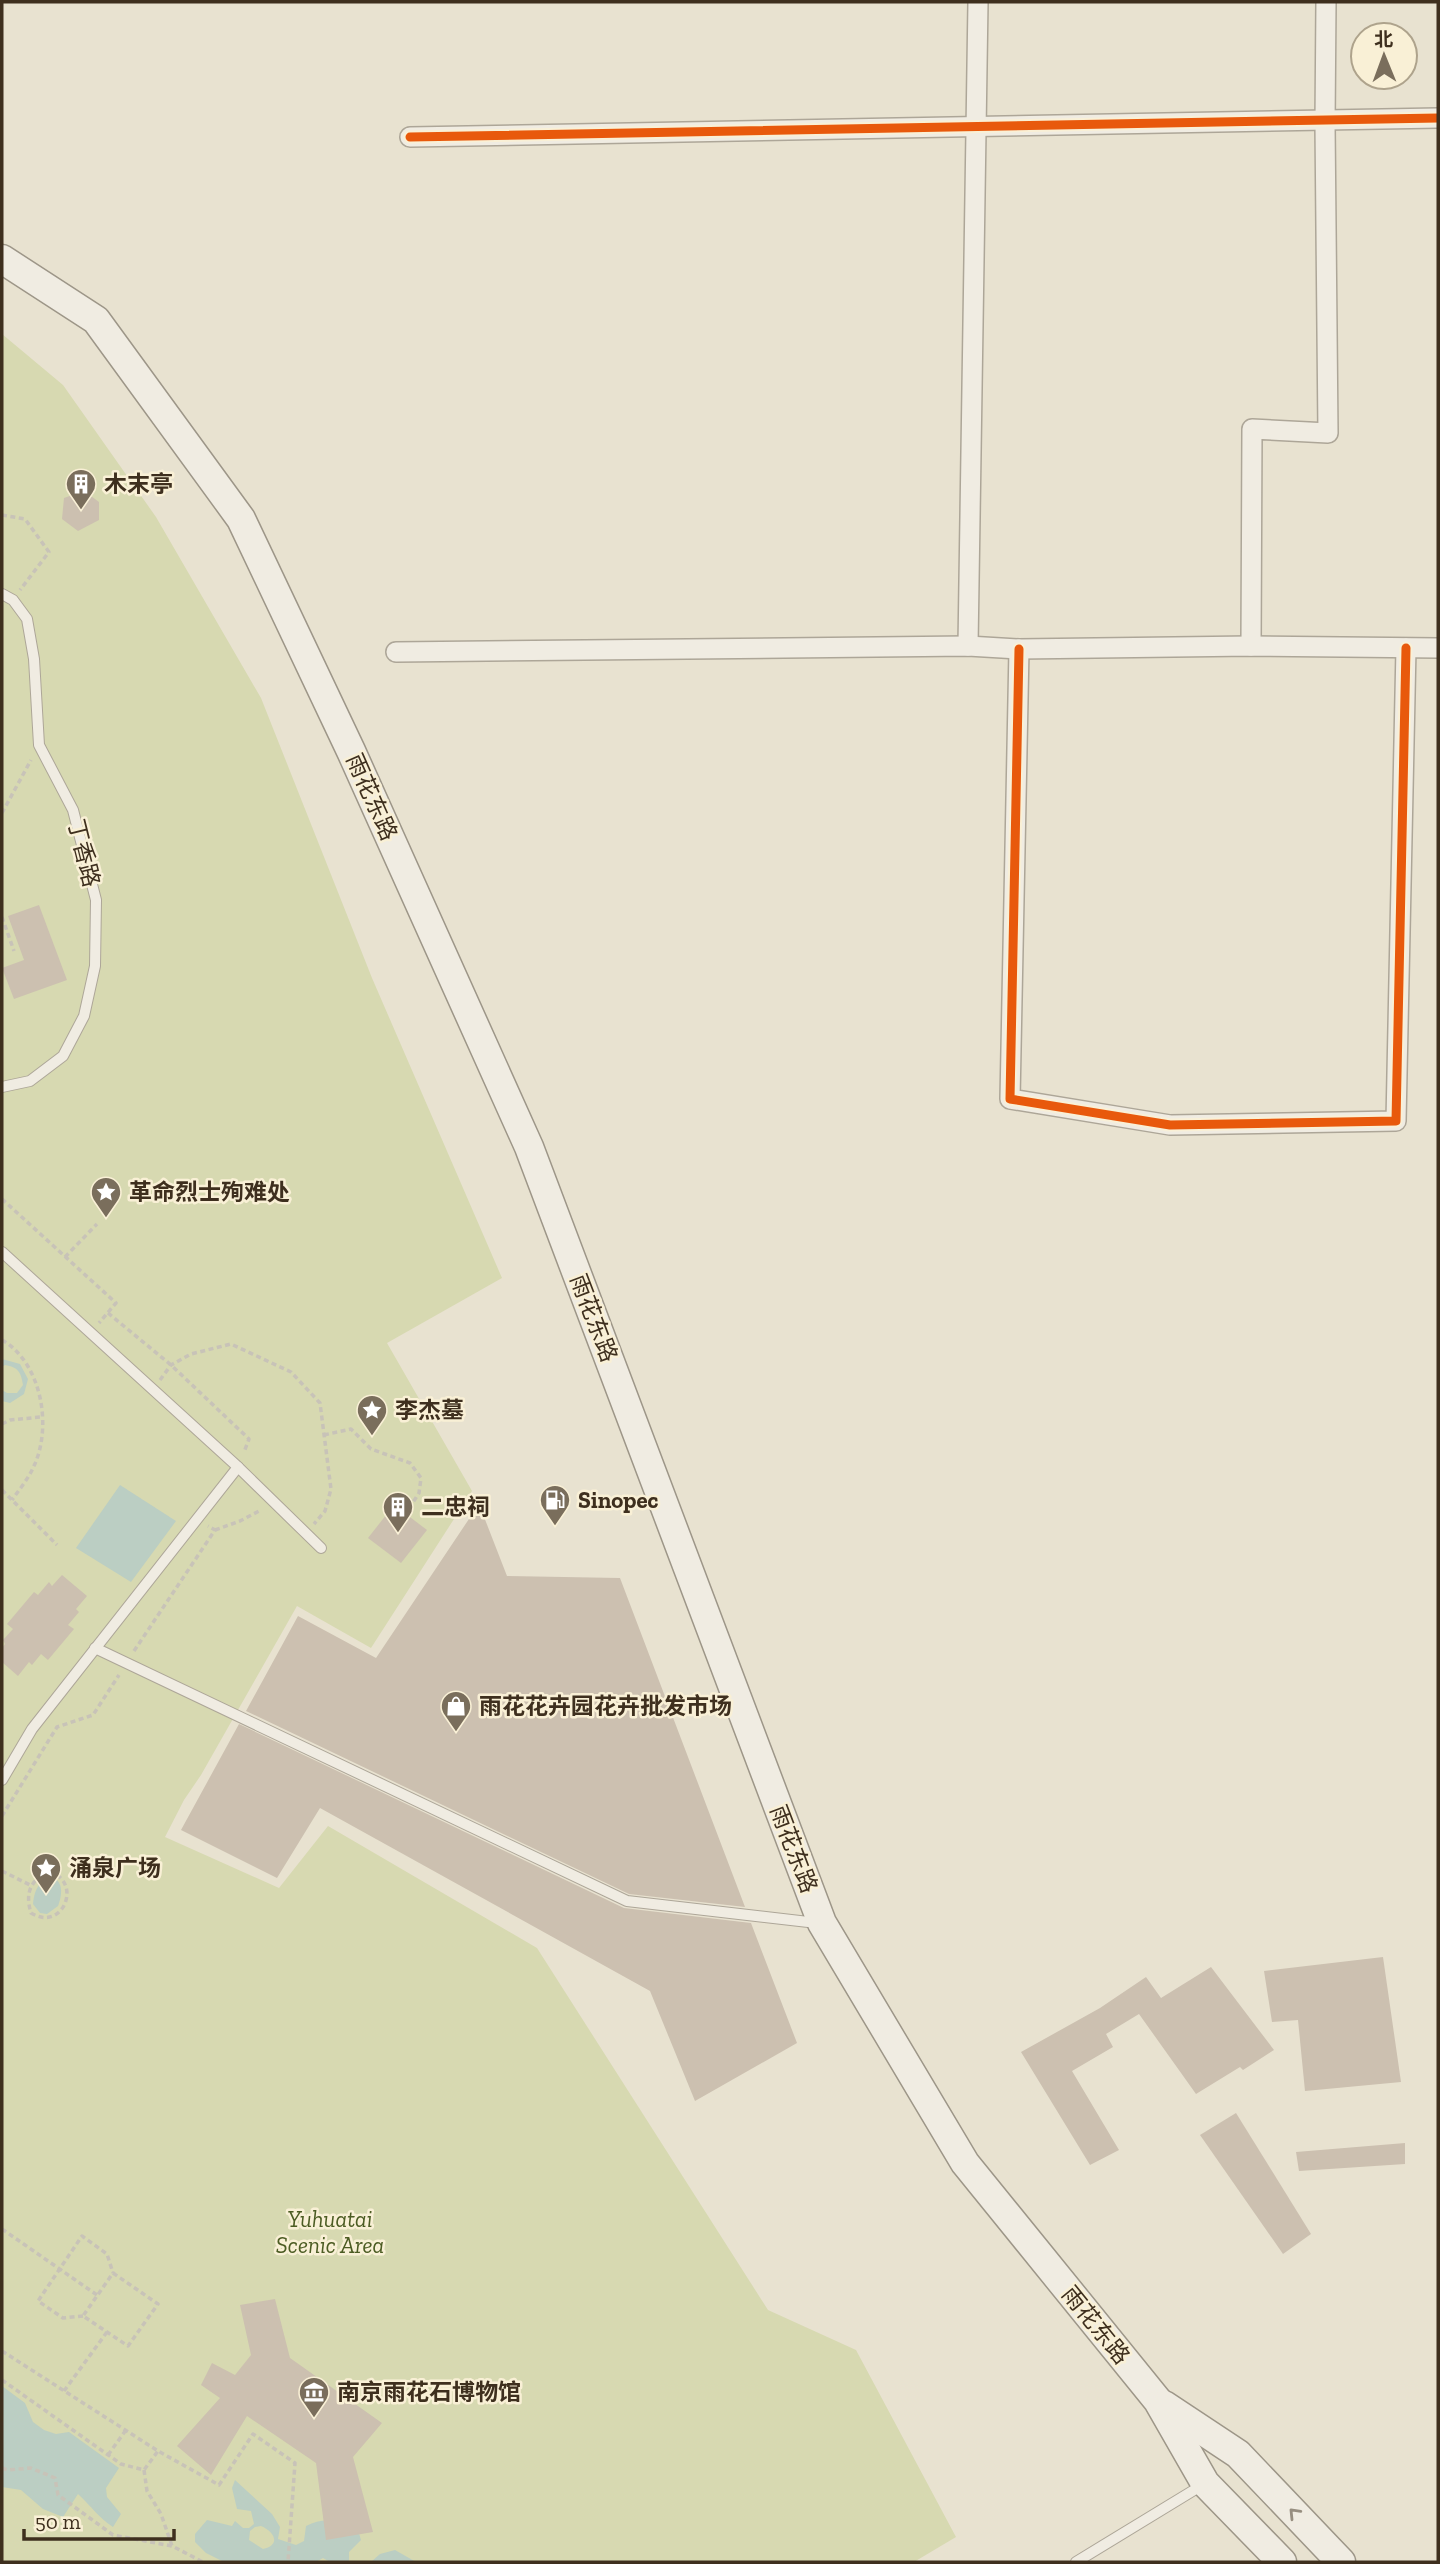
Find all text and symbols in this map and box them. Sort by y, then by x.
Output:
north arrow [1349,21,1419,91]
text: 北 [1374,28,1393,51]
building icon: 木末亭 [64,467,98,511]
place label: 木末亭 [104,470,173,498]
street label: 雨花东路 [341,749,403,845]
street label: 丁香路 [62,816,106,890]
place icon: 革命烈士殉难处 [89,1175,123,1219]
place label: 革命烈士殉难处 [129,1178,290,1206]
street label: 雨花东路 [564,1270,624,1366]
place icon: 李杰墓 [355,1393,389,1437]
place label: 李杰墓 [395,1396,464,1424]
fuel station icon: Sinopec [538,1483,572,1527]
place label: Sinopec [578,1486,659,1514]
building icon: 二忠祠 [381,1490,415,1534]
place label: 二忠祠 [421,1493,490,1521]
shop icon: 雨花花卉园花卉批发市场 [439,1689,473,1733]
place label: 雨花花卉园花卉批发市场 [479,1692,732,1720]
street label: 雨花东路 [764,1801,824,1897]
place icon: 涌泉广场 [29,1851,63,1895]
place label: 涌泉广场 [69,1854,161,1882]
park label: Yuhuatai Scenic Area [276,2205,384,2259]
street label: 雨花东路 [1056,2280,1136,2370]
museum icon: 南京雨花石博物馆 [297,2375,331,2419]
place label: 南京雨花石博物馆 [337,2378,521,2406]
scale bar [24,2498,175,2542]
one-way arrow [1290,2508,1302,2521]
text: 50 m [35,2509,81,2534]

